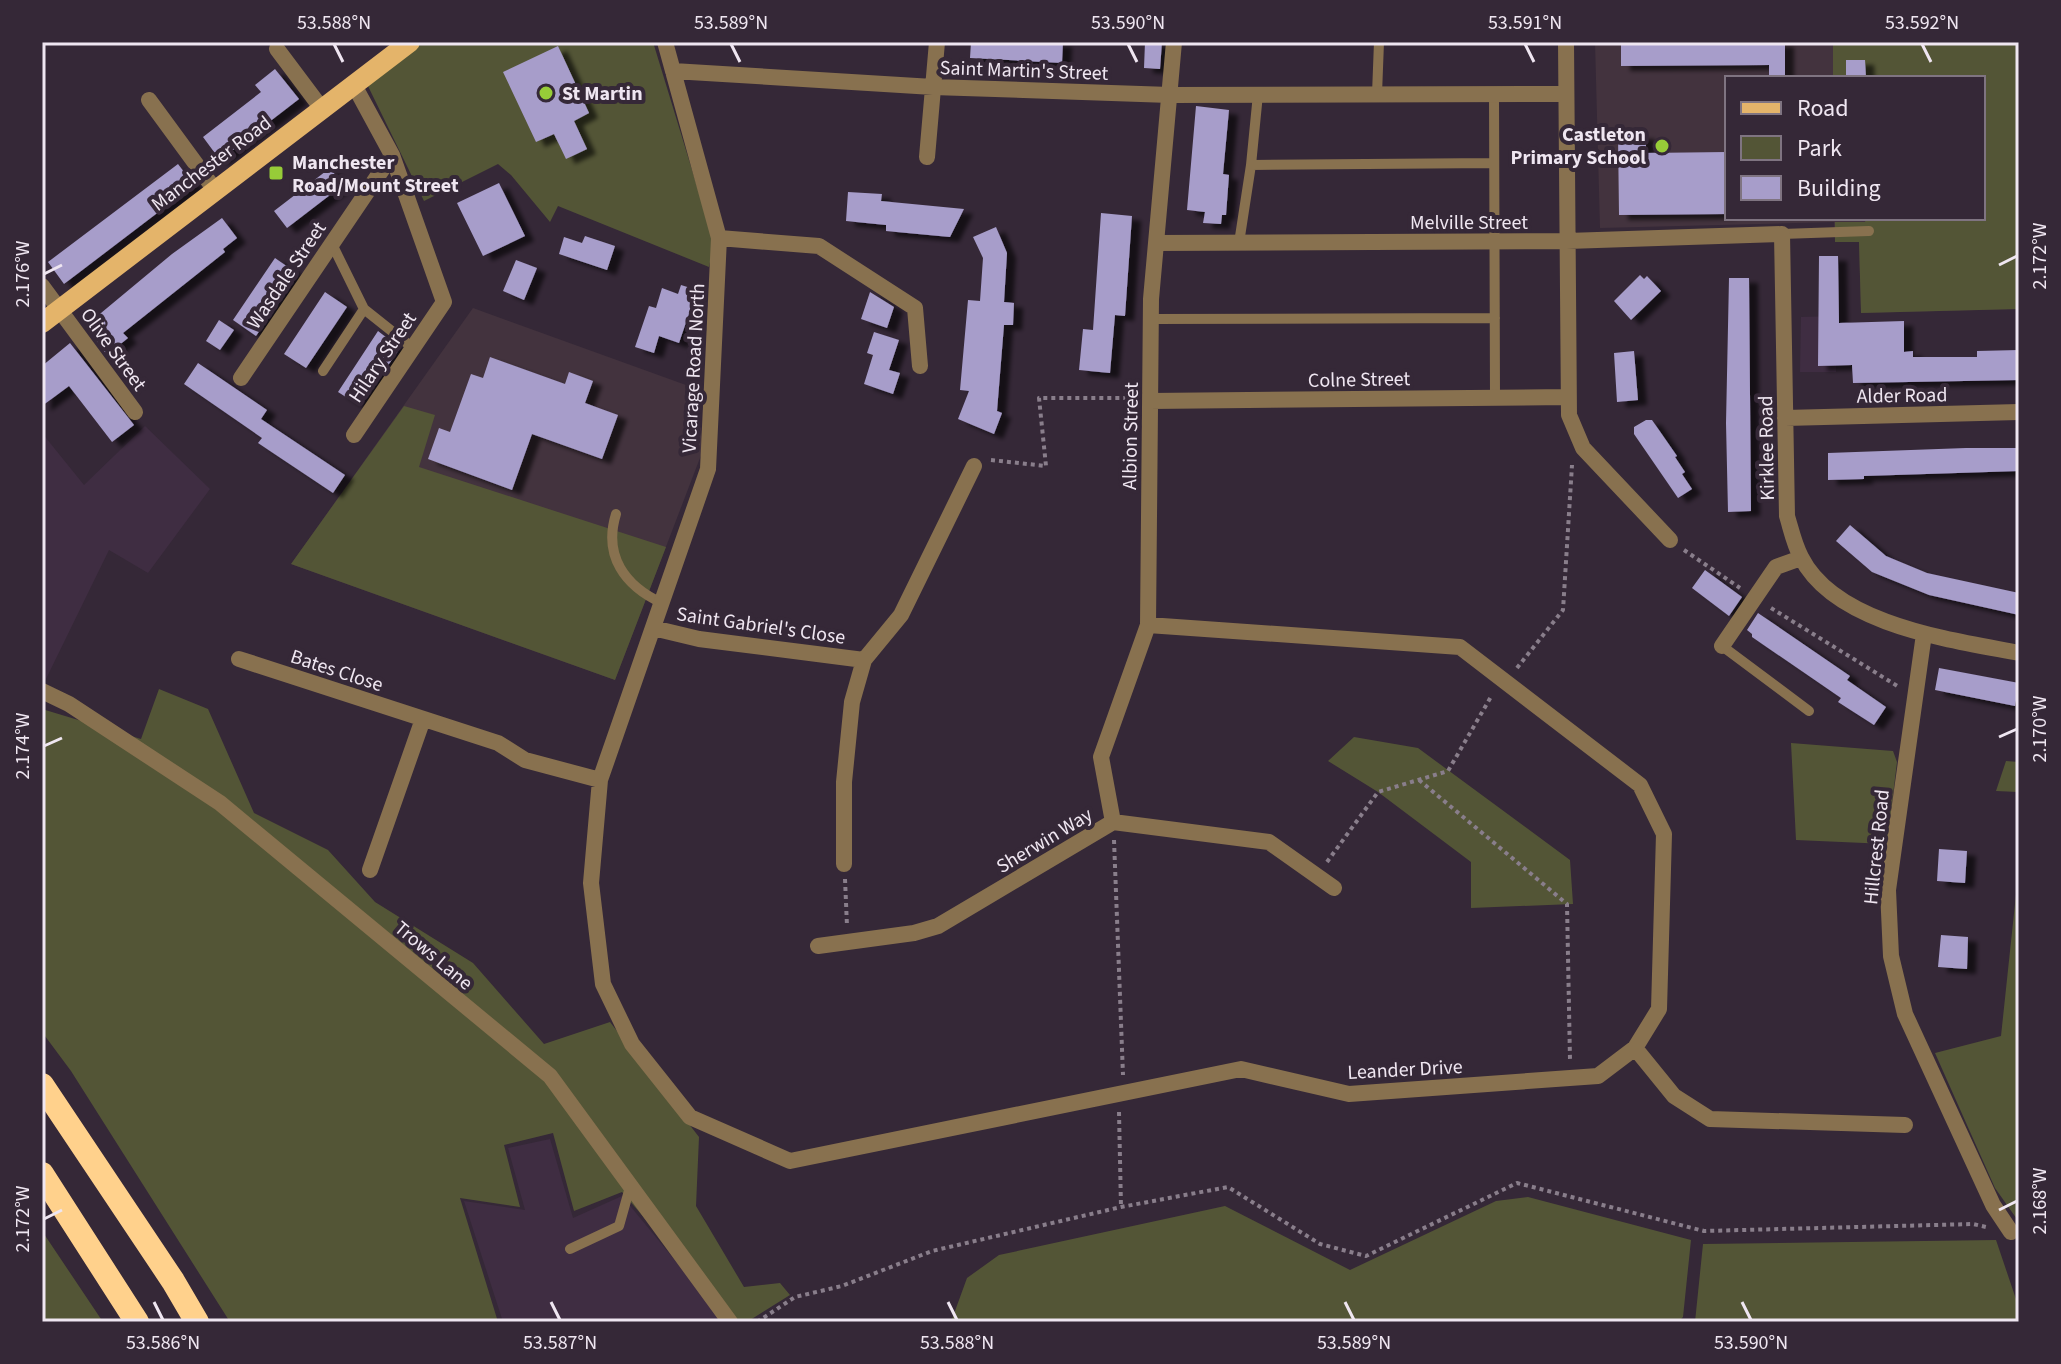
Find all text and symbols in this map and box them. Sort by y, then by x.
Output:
text: 53.588°N [297,9,371,37]
text: 53.589°N [694,9,768,37]
text: 53.590°N [1091,9,1165,37]
text: 53.591°N [1488,9,1562,37]
text: 53.592°N [1885,9,1959,37]
street label: Saint Martin's Street [939,54,1109,88]
legend [1725,76,1985,220]
place label: St Martin [562,80,643,108]
marker: St Martin [537,84,555,102]
text: Road [1797,91,1849,126]
street label: Manchester Road [146,109,277,218]
place label: Castleton Primary School [1511,121,1646,172]
text: Park [1797,131,1842,166]
marker: Castleton Primary School [1653,137,1671,155]
place label: Manchester Road/Mount Street [292,149,459,200]
marker: Manchester Road/Mount Street [267,164,285,182]
text: Building [1797,171,1881,206]
street label: Melville Street [1410,209,1528,237]
street label: Wasdale Street [241,216,333,335]
text: 2.172°W [2026,222,2054,290]
text: 2.176°W [9,240,37,308]
street label: Vicarage Road North [676,283,712,454]
street label: Olive Street [73,302,153,397]
street label: Hilary Street [342,306,424,409]
street label: Colne Street [1308,365,1411,395]
street label: Alder Road [1856,381,1948,411]
street label: Albion Street [1116,382,1146,490]
street label: Kirklee Road [1752,395,1782,501]
street label: Saint Gabriel's Close [675,600,847,652]
street label: Bates Close [287,643,387,699]
text: 2.170°W [2026,695,2054,763]
text: 2.174°W [9,712,37,780]
street label: Hillcrest Road [1857,788,1897,906]
street label: Sherwin Way [991,801,1099,881]
street label: Trows Lane [388,915,479,997]
street label: Leander Drive [1347,1053,1464,1087]
text: 2.168°W [2026,1167,2054,1235]
text: 2.172°W [9,1185,37,1253]
text: 53.586°N [126,1329,200,1357]
text: 53.587°N [523,1329,597,1357]
text: 53.588°N [920,1329,994,1357]
text: 53.589°N [1317,1329,1391,1357]
text: 53.590°N [1714,1329,1788,1357]

